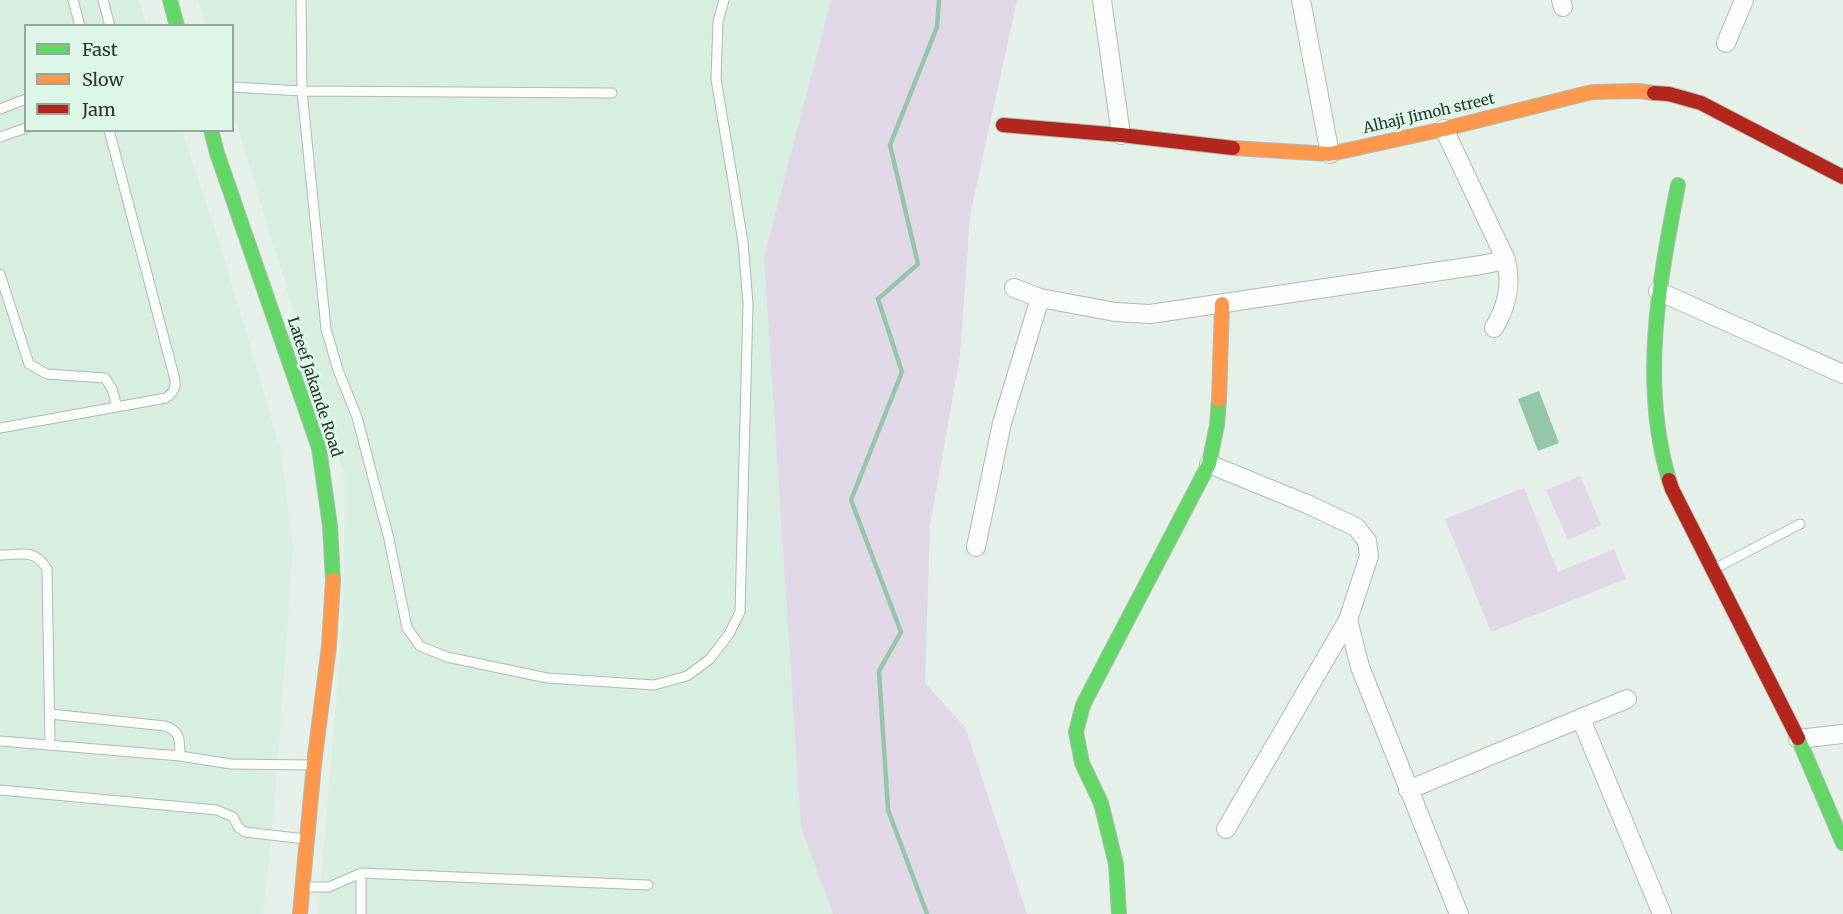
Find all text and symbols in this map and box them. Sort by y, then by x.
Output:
legend [24,24,234,132]
text: Fast [82,38,118,61]
text: Slow [82,68,124,91]
street label: Alhaji Jimoh street [1362,90,1496,138]
text: Jam [82,98,116,121]
street label: Lateef Jakande Road [283,315,345,459]

